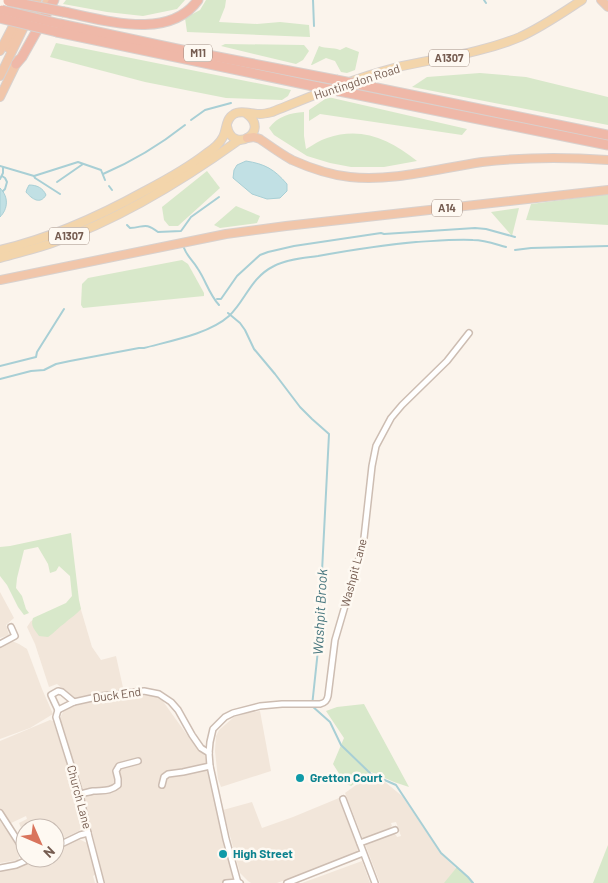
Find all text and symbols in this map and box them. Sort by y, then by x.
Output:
road number: M11 [184,44,212,62]
road number: A1307 [429,49,469,66]
street label: Huntingdon Road [312,61,401,102]
road number: A14 [432,200,462,217]
road number: A1307 [49,228,89,245]
street label: Washpit Lane [337,537,369,609]
water label: Washpit Brook [309,568,330,655]
street label: Duck End [92,684,142,704]
street label: Church Lane [65,763,95,830]
place label: Gretton Court [310,770,383,784]
marker: Gretton Court [294,772,306,784]
north arrow [15,818,65,868]
text: N [40,843,59,862]
place label: High Street [233,846,293,860]
marker: High Street [217,848,229,860]

